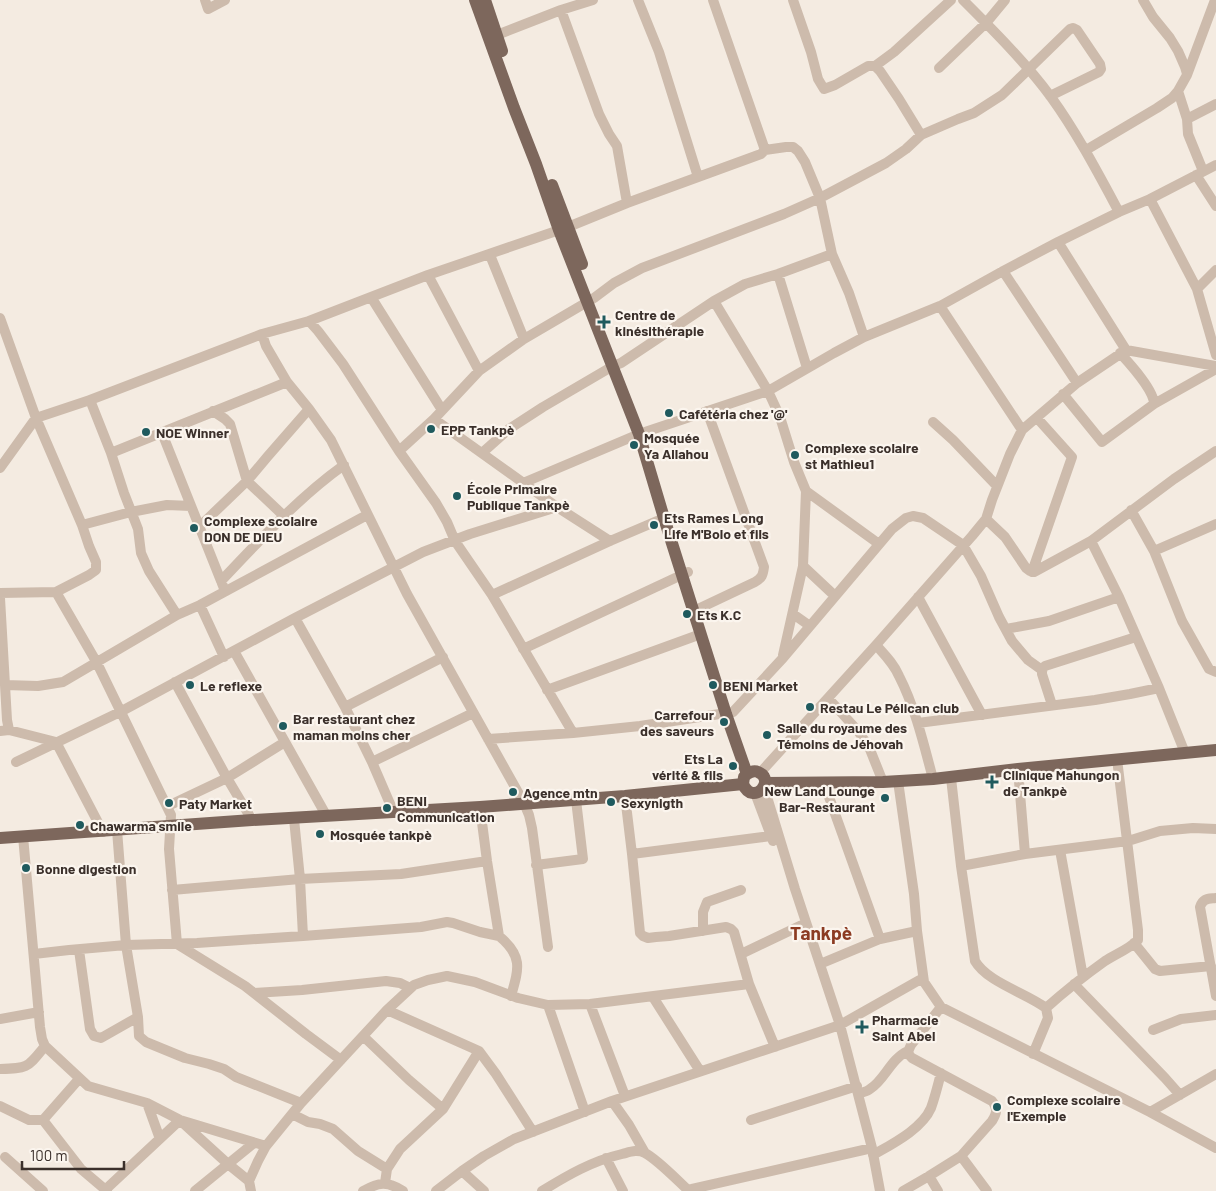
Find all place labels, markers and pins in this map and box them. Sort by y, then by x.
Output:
place label: Centre de kinésithérapie [615,306,705,339]
marker: Centre de kinésithérapie [597,315,611,329]
place label: Cafétéria chez '@' [679,405,788,422]
marker: Cafétéria chez '@' [663,407,675,419]
place label: EPP Tankpè [441,421,515,438]
marker: EPP Tankpè [425,423,437,435]
place label: NOE Winner [156,424,230,441]
marker: NOE Winner [140,426,152,438]
place label: Mosquée Ya Allahou [644,429,709,462]
marker: Mosquée Ya Allahou [628,439,640,451]
place label: Complexe scolaire st Mathieu1 [805,439,919,472]
marker: Complexe scolaire st Mathieu1 [789,449,801,461]
place label: École Primaire Publique Tankpè [467,480,570,513]
marker: École Primaire Publique Tankpè [451,490,463,502]
place label: Ets Rames Long Life M'Bolo et fils [664,509,769,542]
place label: Complexe scolaire DON DE DIEU [204,512,318,545]
marker: Ets Rames Long Life M'Bolo et fils [648,519,660,531]
marker: Complexe scolaire DON DE DIEU [188,522,200,534]
place label: Ets K.C [697,606,741,623]
marker: Ets K.C [681,608,693,620]
place label: Le reflexe [200,677,262,694]
place label: BENI Market [723,677,798,694]
marker: Le reflexe [184,679,196,691]
marker: BENI Market [707,679,719,691]
place label: Restau Le Pélican club [820,699,959,716]
marker: Restau Le Pélican club [804,701,816,713]
place label: Carrefour des saveurs [640,706,715,739]
place label: Bar restaurant chez maman moins cher [293,710,415,743]
marker: Carrefour des saveurs [718,716,730,728]
place label: Salle du royaume des Témoins de Jéhovah [777,719,907,752]
marker: Bar restaurant chez maman moins cher [277,720,289,732]
marker: Salle du royaume des Témoins de Jéhovah [761,729,773,741]
place label: Ets La vérité & fils [652,750,723,783]
marker: Ets La vérité & fils [727,760,739,772]
place label: Clinique Mahungon de Tankpè [1003,766,1119,799]
marker: Clinique Mahungon de Tankpè [985,775,999,789]
place label: New Land Lounge Bar-Restaurant [764,782,875,815]
place label: Agence mtn [523,784,598,801]
marker: Agence mtn [507,786,519,798]
place label: BENI Communication [397,792,495,825]
marker: New Land Lounge Bar-Restaurant [879,792,891,804]
place label: Sexynigth [621,794,683,811]
place label: Paty Market [179,795,252,812]
marker: Sexynigth [605,796,617,808]
marker: Paty Market [163,797,175,809]
marker: BENI Communication [381,802,393,814]
place label: Chawarma smile [90,817,192,834]
marker: Chawarma smile [74,819,86,831]
place label: Mosquée tankpè [330,826,432,843]
marker: Mosquée tankpè [314,828,326,840]
place label: Bonne digestion [36,860,136,877]
marker: Bonne digestion [20,862,32,874]
place label: Pharmacie Saint Abel [872,1011,939,1044]
marker: Pharmacie Saint Abel [856,1021,868,1033]
place label: Complexe scolaire l'Exemple [1007,1091,1121,1124]
marker: Complexe scolaire l'Exemple [991,1101,1003,1113]

